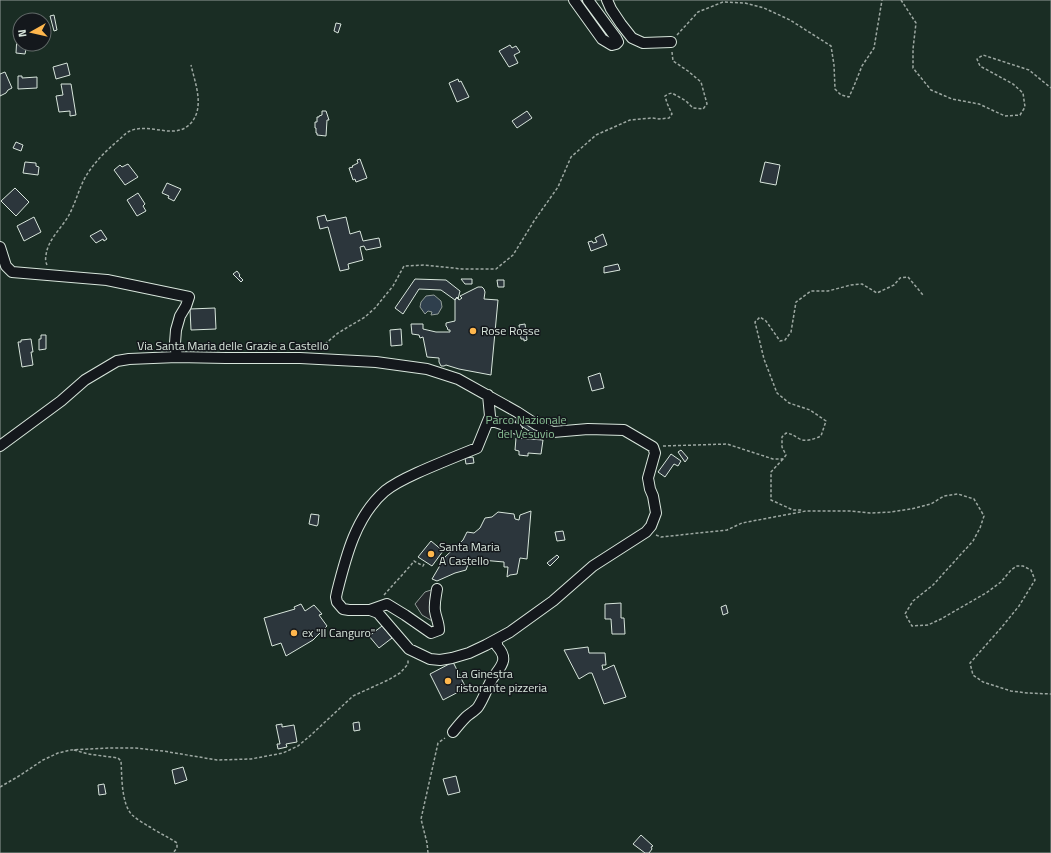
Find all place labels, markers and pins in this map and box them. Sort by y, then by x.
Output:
place label: Rose Rosse [481,321,540,340]
marker: Rose Rosse [468,326,478,336]
place label: Santa Maria A Castello [439,537,500,570]
marker: Santa Maria A Castello [426,549,436,559]
place label: ex "Il Canguro" [302,623,375,642]
marker: ex "Il Canguro" [289,628,299,638]
place label: La Ginestra ristorante pizzeria [456,664,547,697]
marker: La Ginestra ristorante pizzeria [443,676,453,686]

